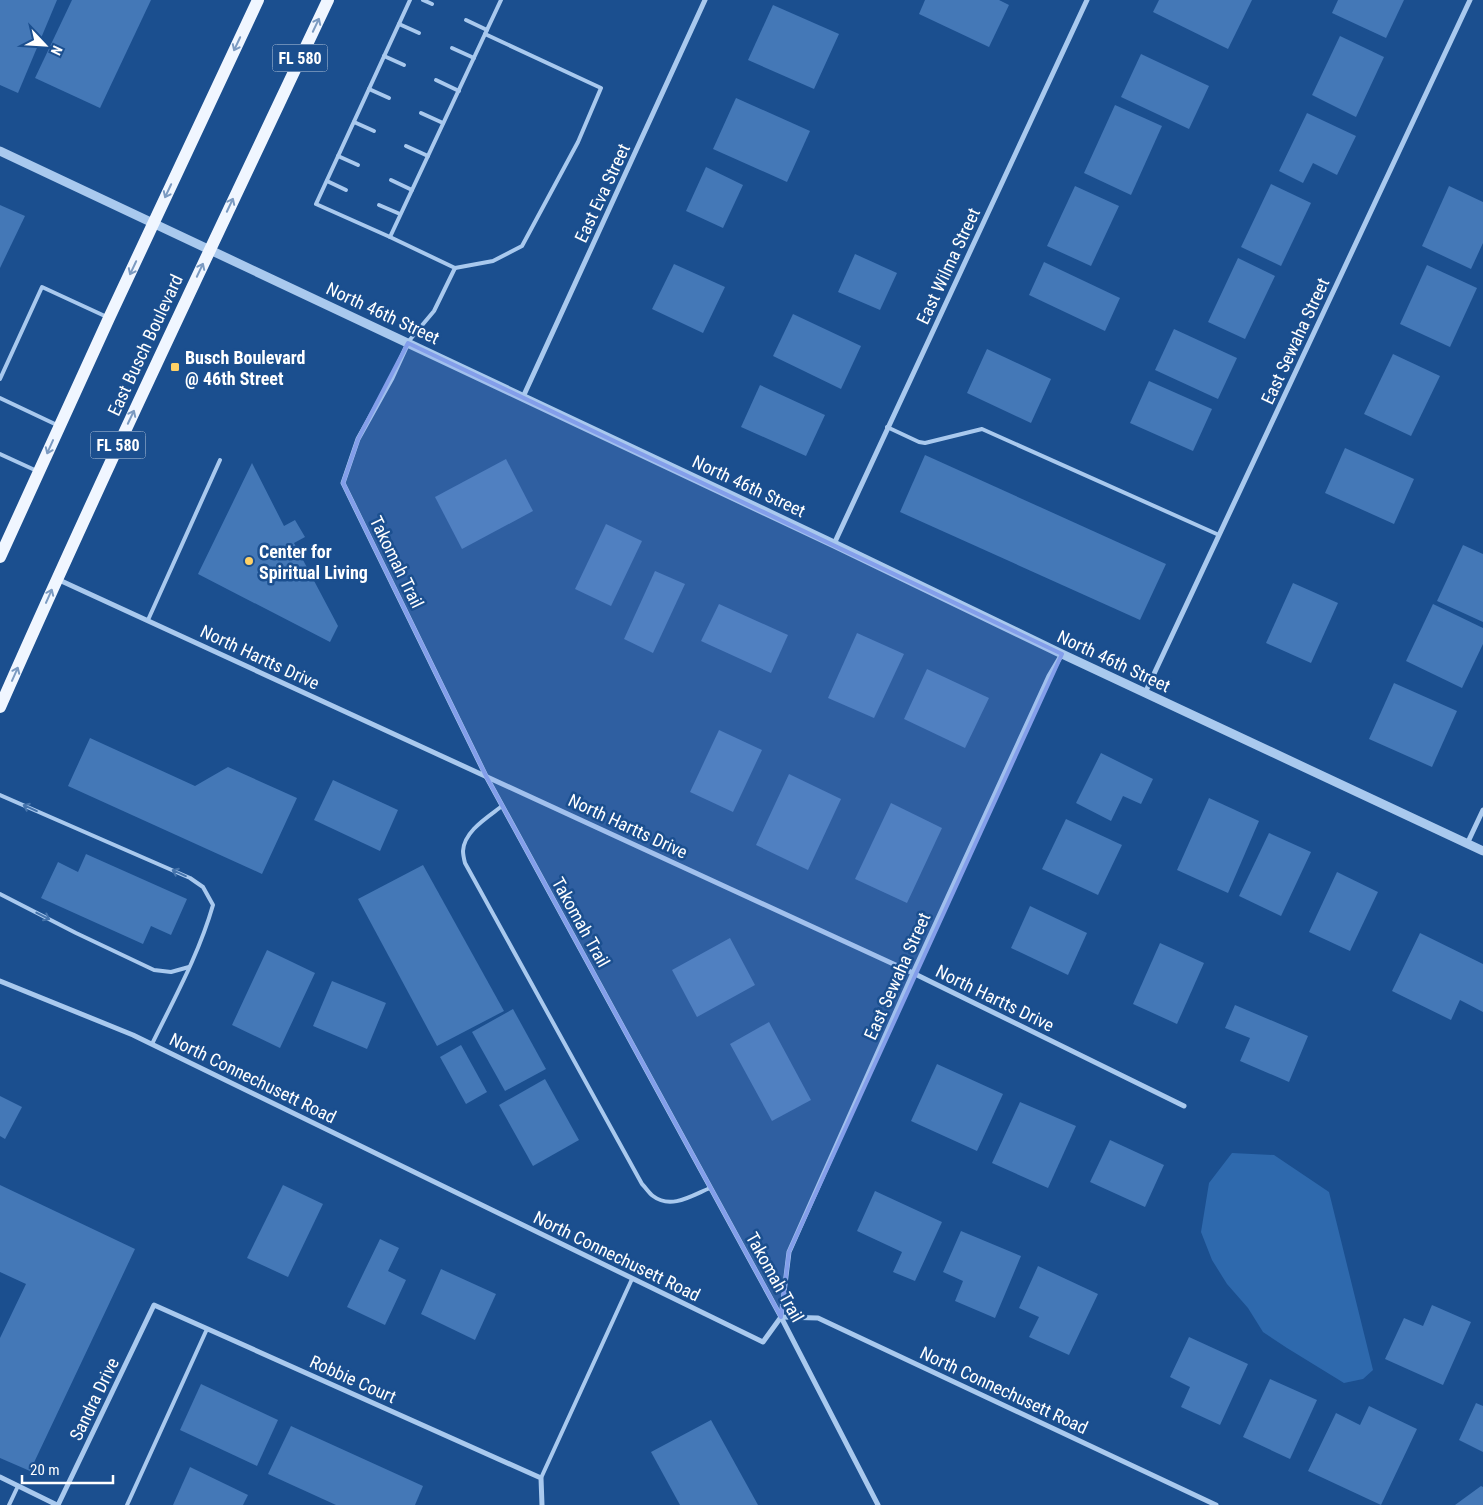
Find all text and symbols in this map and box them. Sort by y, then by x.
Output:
one-way arrow [312,18,321,33]
north arrow [20,20,70,70]
one-way arrow [232,36,241,51]
text: N [48,43,66,58]
road number: FL 580 [272,44,328,72]
street label: East Eva Street [570,140,634,246]
one-way arrow [163,183,172,198]
one-way arrow [226,198,235,213]
street label: East Wilma Street [912,205,984,327]
one-way arrow [127,260,137,275]
one-way arrow [195,262,205,277]
street label: East Busch Boulevard [103,271,187,419]
street label: East Sewaha Street [1257,275,1333,407]
street label: North 46th Street [323,278,443,348]
place label: Busch Boulevard @ 46th Street [185,347,306,389]
marker: Busch Boulevard @ 46th Street [169,361,181,373]
one-way arrow [127,410,137,425]
road number: FL 580 [90,432,146,458]
one-way arrow [45,439,54,454]
street label: North 46th Street [689,451,809,521]
street label: Takomah Trail [366,513,428,611]
place label: Center for Spiritual Living [259,541,368,583]
marker: Center for Spiritual Living [243,555,255,567]
one-way arrow [44,589,54,604]
street label: North Hartts Drive [197,620,323,694]
street label: North 46th Street [1054,626,1174,696]
one-way arrow [10,667,20,682]
street label: North Hartts Drive [565,789,691,863]
one-way arrow [23,803,38,813]
one-way arrow [172,868,187,878]
street label: Takomah Trail [548,873,614,971]
street label: East Sewaha Street [860,909,934,1043]
one-way arrow [36,911,51,921]
street label: North Hartts Drive [932,960,1058,1036]
street label: North Connechusett Road [166,1029,340,1127]
street label: North Connechusett Road [530,1207,704,1305]
street label: Takomah Trail [742,1228,808,1326]
street label: North Connechusett Road [917,1342,1091,1438]
street label: Robbie Court [307,1351,399,1407]
street label: Sandra Drive [65,1354,123,1444]
scale bar [22,1452,114,1484]
text: 20 m [30,1461,60,1479]

